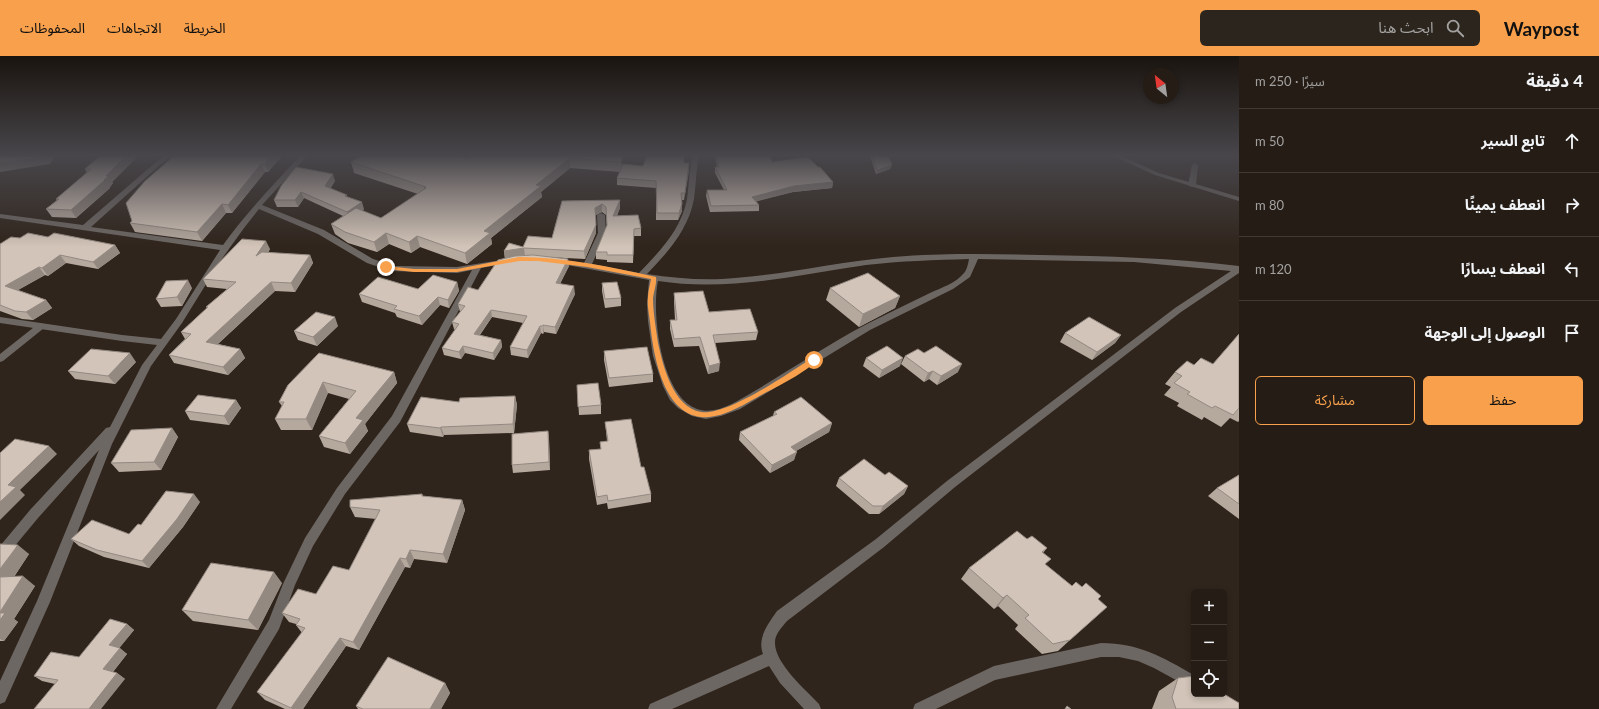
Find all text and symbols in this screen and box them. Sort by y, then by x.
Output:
search box [1200,10,1480,46]
icon: search [1444,17,1466,39]
text: Waypost [1504,17,1579,40]
text: ابحث هنا [1378,18,1434,36]
text: المحفوظات [20,19,85,36]
text: الاتجاهات [107,19,162,36]
text: الخريطة [184,19,226,36]
north arrow [1143,68,1179,104]
text: 4 دقيقة [1526,70,1583,91]
text: سيرًا · 250 m [1255,73,1325,89]
icon: ahead [1561,130,1583,152]
text: تابع السير [1481,131,1545,149]
text: 50 m [1255,133,1284,149]
icon: right [1561,194,1583,216]
text: انعطف يمينًا [1465,195,1545,213]
text: 80 m [1255,197,1284,213]
route end [377,258,395,276]
icon: left [1561,258,1583,280]
text: انعطف يسارًا [1461,259,1545,277]
text: 120 m [1255,261,1292,277]
icon: arrive [1561,322,1583,344]
text: الوصول إلى الوجهة [1424,323,1545,341]
route start [805,351,823,369]
button: مشاركة [1255,376,1415,425]
button: حفظ [1423,376,1583,425]
map controls [1191,589,1227,697]
button: + [1191,589,1227,625]
button: − [1191,625,1227,661]
button: locate [1191,661,1227,697]

